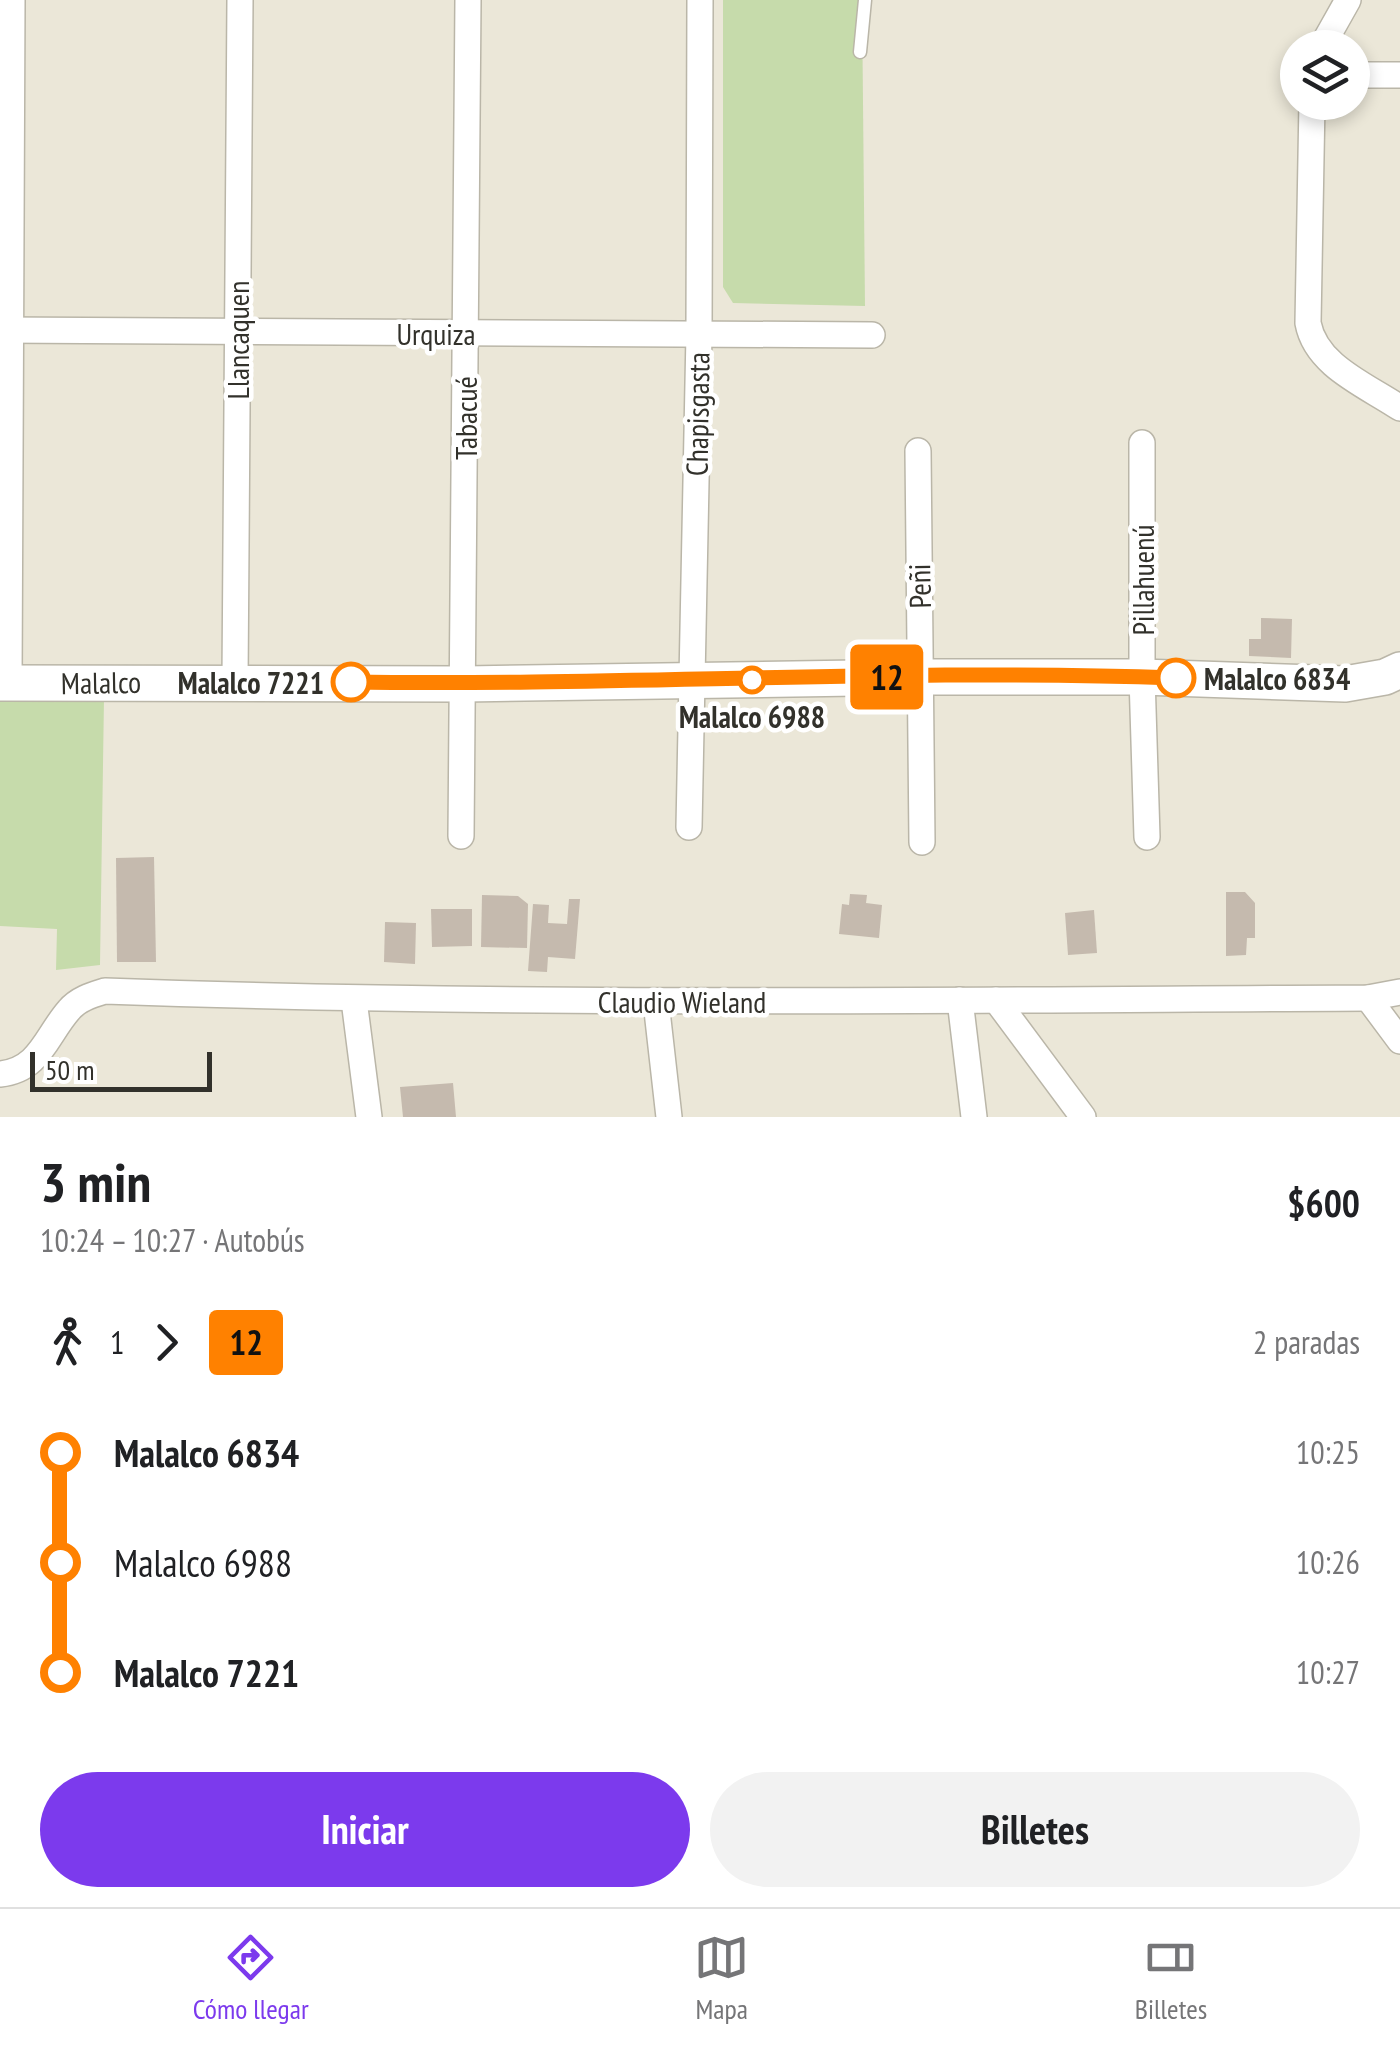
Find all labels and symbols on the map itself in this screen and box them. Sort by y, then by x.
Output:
street label: Llancaquen [218,281,257,399]
street label: Urquiza [396,314,476,353]
street label: Chapisgasta [676,352,718,476]
street label: Tabacué [446,376,485,460]
street label: Pillahuenú [1123,525,1162,635]
street label: Peñi [899,563,939,609]
line badge: 12 [842,644,932,710]
marker: Malalco 6834 [1157,659,1195,697]
place label: Malalco 6834 [1204,659,1350,698]
street label: Malalco [61,662,141,702]
place label: Malalco 7221 [178,663,324,702]
marker: Malalco 7221 [332,663,370,701]
marker: Malalco 6988 [739,667,765,693]
place label: Malalco 6988 [679,697,825,736]
street label: Claudio Wieland [598,982,766,1021]
scale bar [30,1047,212,1092]

